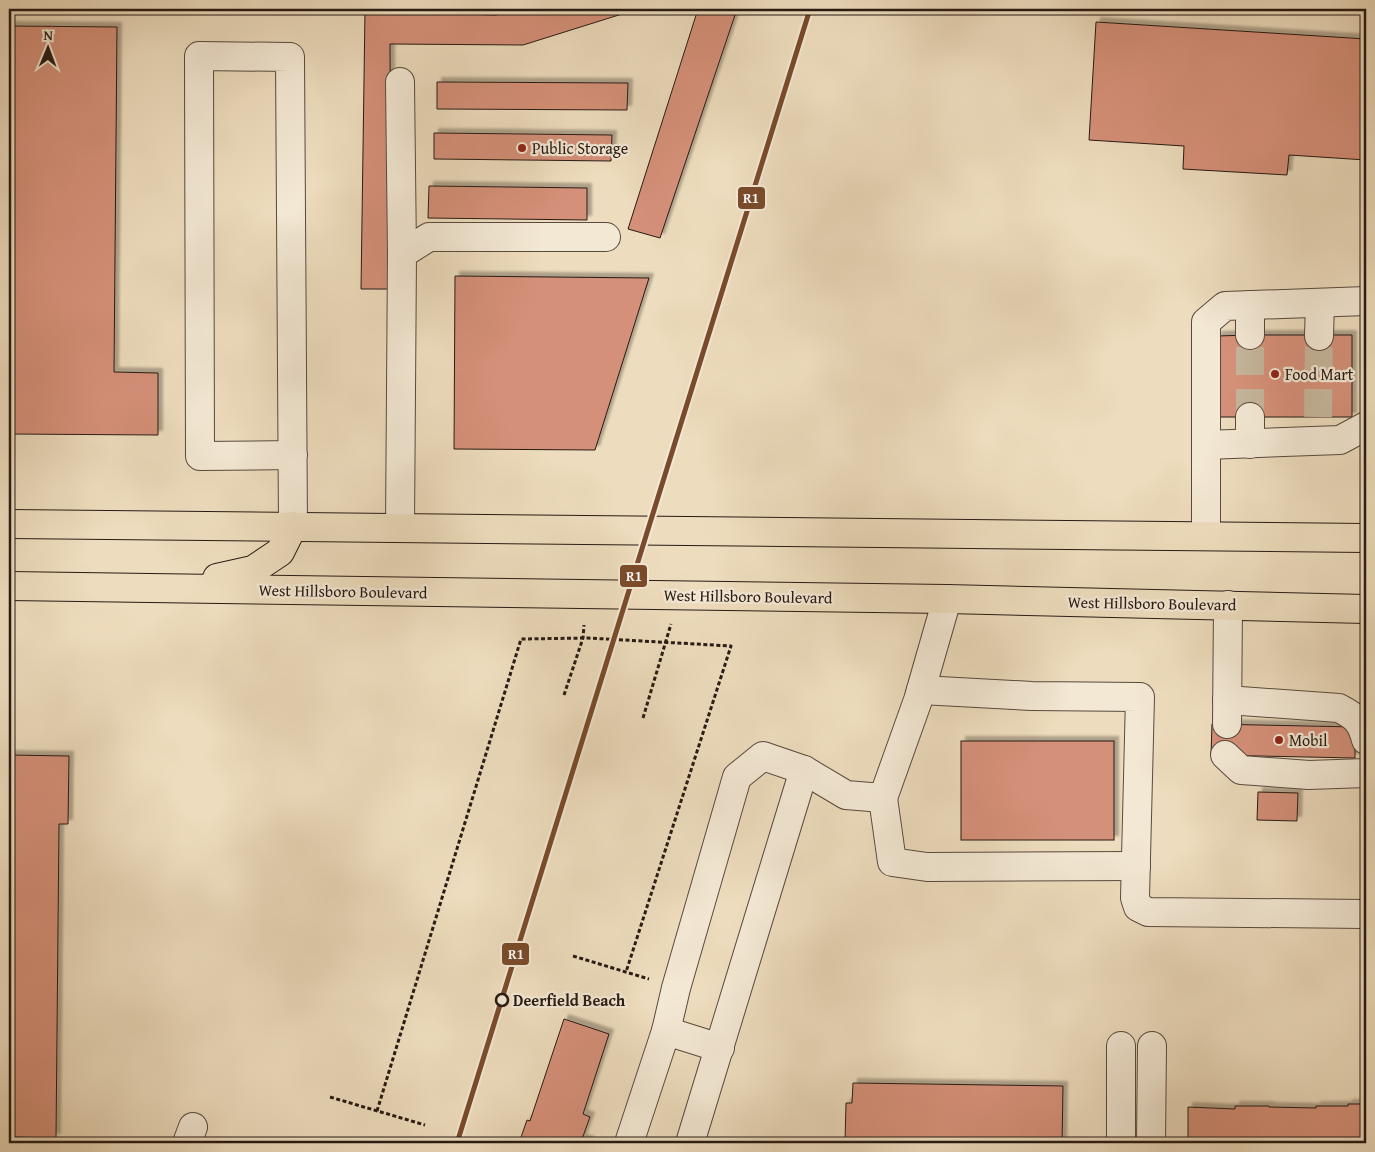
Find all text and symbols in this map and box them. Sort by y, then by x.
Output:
north arrow [22,22,72,72]
text: N [43,25,54,45]
place label: Public Storage [532,136,628,160]
marker: Public Storage [516,142,528,154]
line badge: R1 [737,186,766,210]
text: R1 [743,188,759,208]
place label: Food Mart [1285,362,1354,386]
marker: Food Mart [1269,368,1281,380]
line badge: R1 [619,564,648,588]
text: R1 [626,566,642,586]
street label: West Hillsboro Boulevard [258,578,428,604]
street label: West Hillsboro Boulevard [663,583,833,609]
street label: West Hillsboro Boulevard [1067,590,1237,616]
place label: Mobil [1289,728,1328,752]
marker: Mobil [1273,734,1285,746]
line badge: R1 [501,942,530,966]
text: R1 [508,944,524,964]
place label: Deerfield Beach [513,988,626,1012]
marker: Deerfield Beach [495,993,509,1007]

